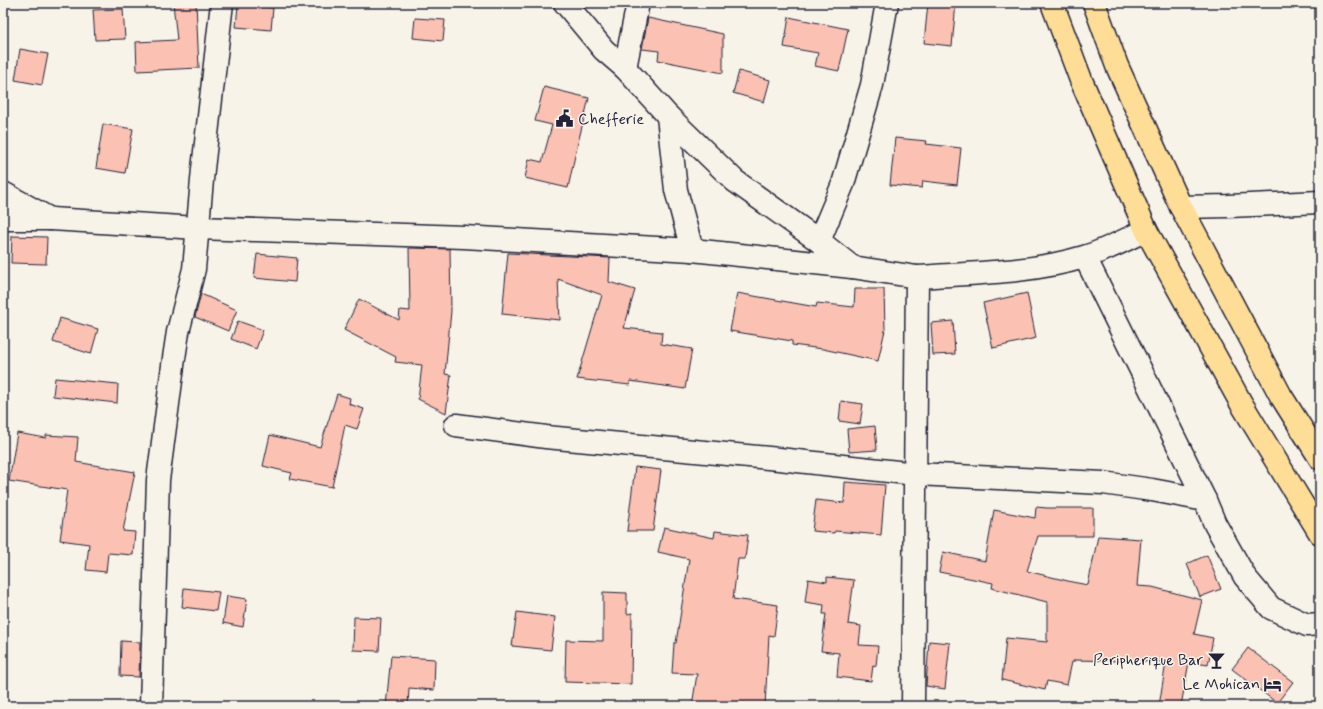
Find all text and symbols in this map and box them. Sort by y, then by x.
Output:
public building icon: Chefferie [555,109,575,129]
place label: Chefferie [578,109,644,130]
place label: Peripherique Bar [1093,650,1203,671]
bar icon: Peripherique Bar [1206,650,1226,670]
place label: Le Mohican [1182,674,1260,695]
hotel icon: Le Mohican [1263,674,1283,694]

